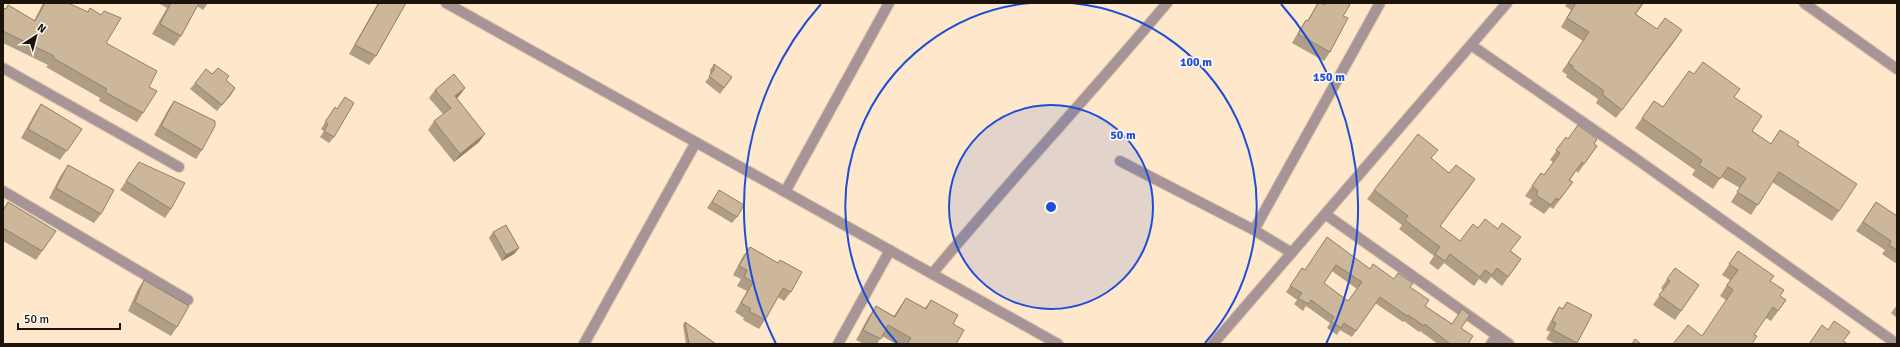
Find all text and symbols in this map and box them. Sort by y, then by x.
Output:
north arrow [16,16,56,56]
text: N [35,21,49,36]
text: 100 m [1180,55,1212,70]
text: 150 m [1313,70,1345,85]
text: 50 m [1110,128,1136,143]
centre of rings [1044,200,1058,214]
scale bar [18,305,120,331]
text: 50 m [24,312,49,327]

